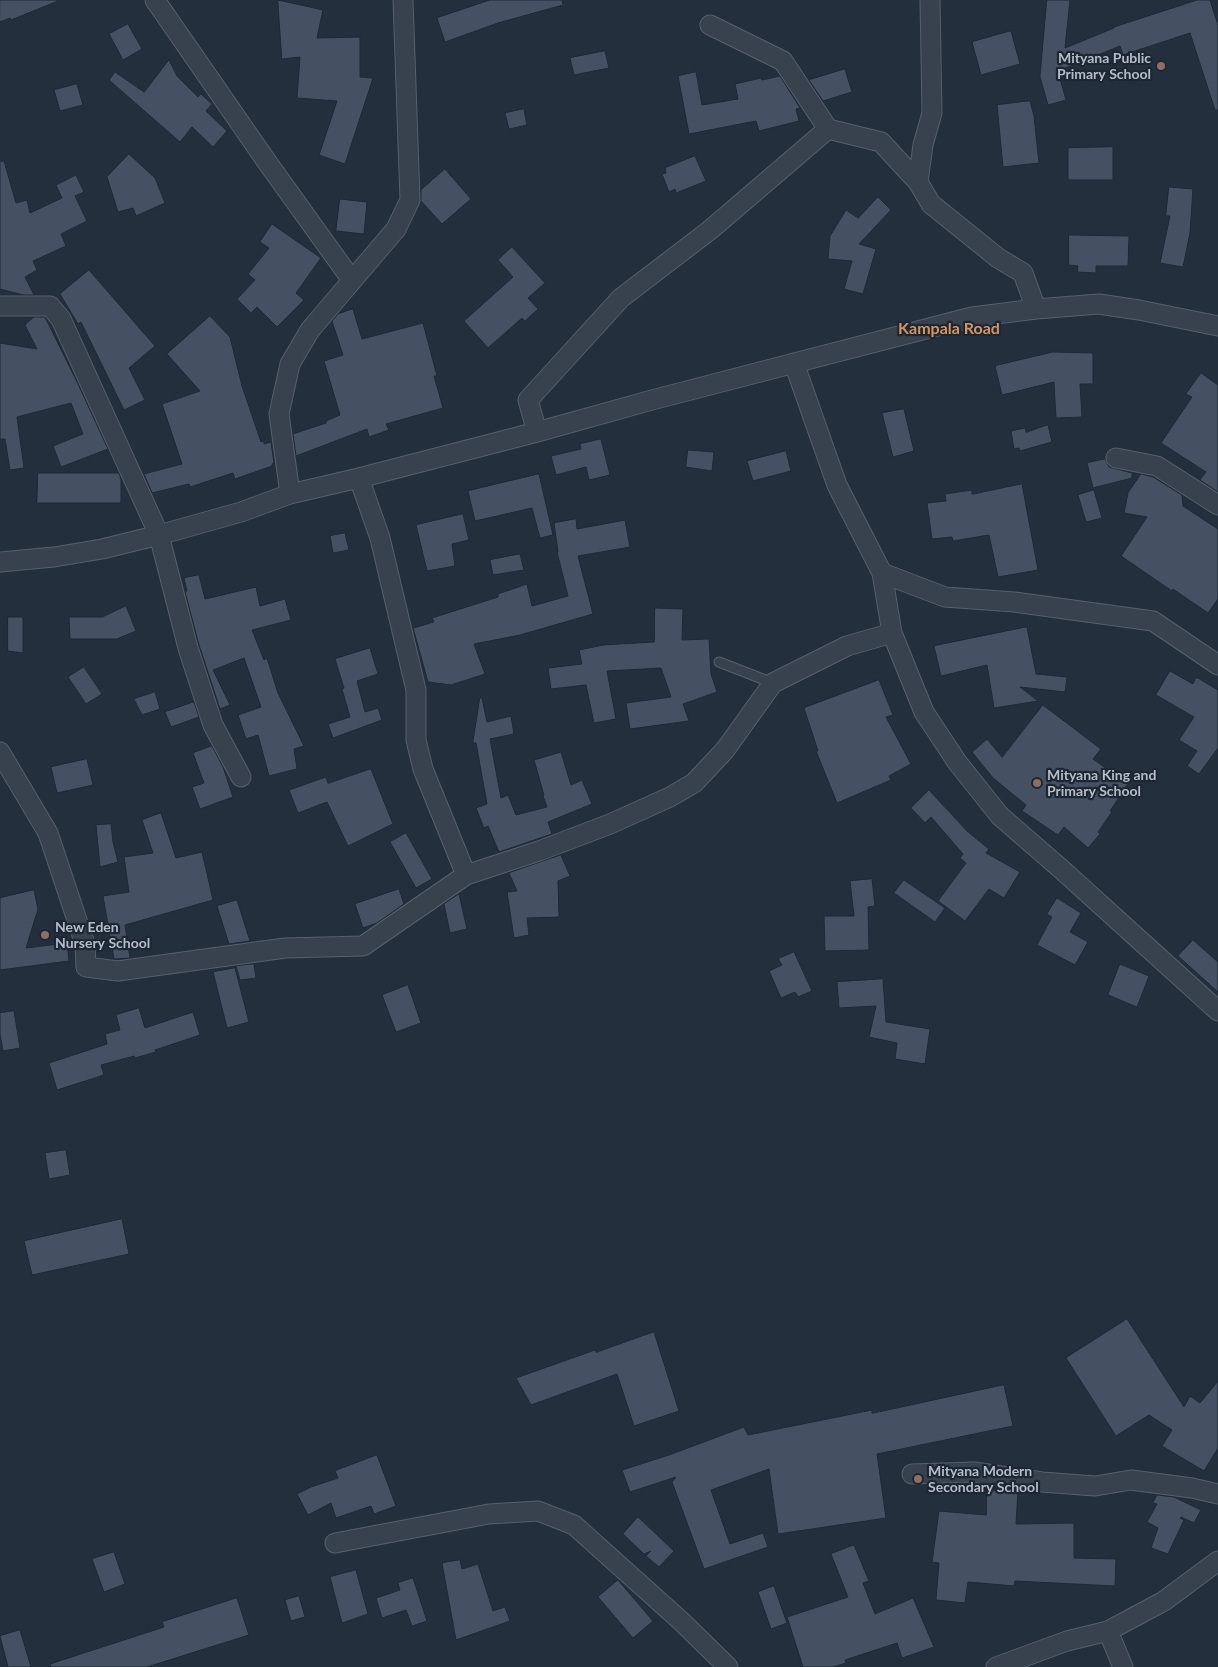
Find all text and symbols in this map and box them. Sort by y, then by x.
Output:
place label: Mityana Public Primary School [1057,50,1151,82]
marker: Mityana Public Primary School [1155,60,1167,72]
district label: Kampala Road [898,319,1000,339]
place label: Mityana King and Primary School [1047,767,1156,800]
marker: Mityana King and Primary School [1031,777,1043,789]
place label: New Eden Nursery School [55,919,150,952]
marker: New Eden Nursery School [39,929,51,941]
place label: Mityana Modern Secondary School [928,1463,1039,1495]
marker: Mityana Modern Secondary School [912,1473,924,1485]

